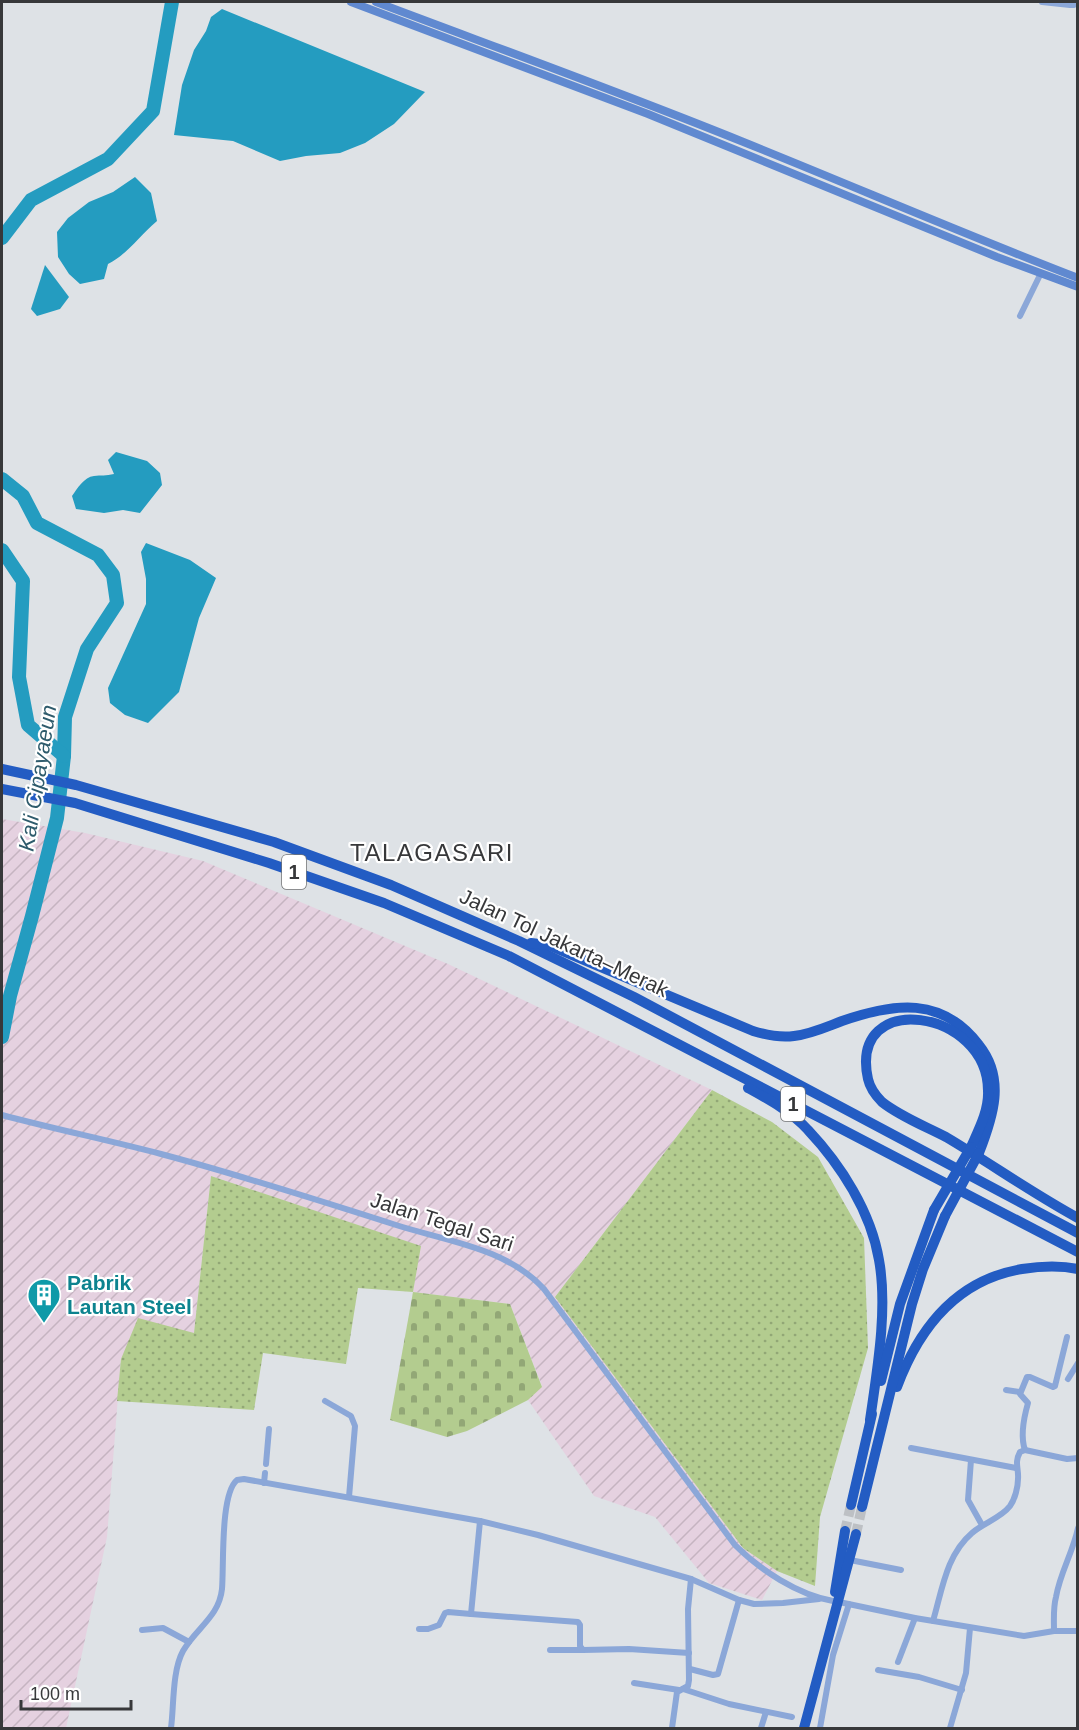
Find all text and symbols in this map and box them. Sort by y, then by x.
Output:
water label: Kali Cipayaeun [14,703,61,853]
district label: TALAGASARI [350,839,514,866]
road number: 1 [282,855,306,889]
street label: Jalan Tol Jakarta–Merak [456,884,672,1001]
road number: 1 [781,1087,805,1121]
street label: Jalan Tegal Sari [368,1188,517,1255]
place label: Pabrik Lautan Steel [67,1271,192,1318]
building icon: Pabrik Lautan Steel [26,1277,62,1324]
scale bar [21,1673,130,1711]
text: 100 m [30,1684,80,1704]

